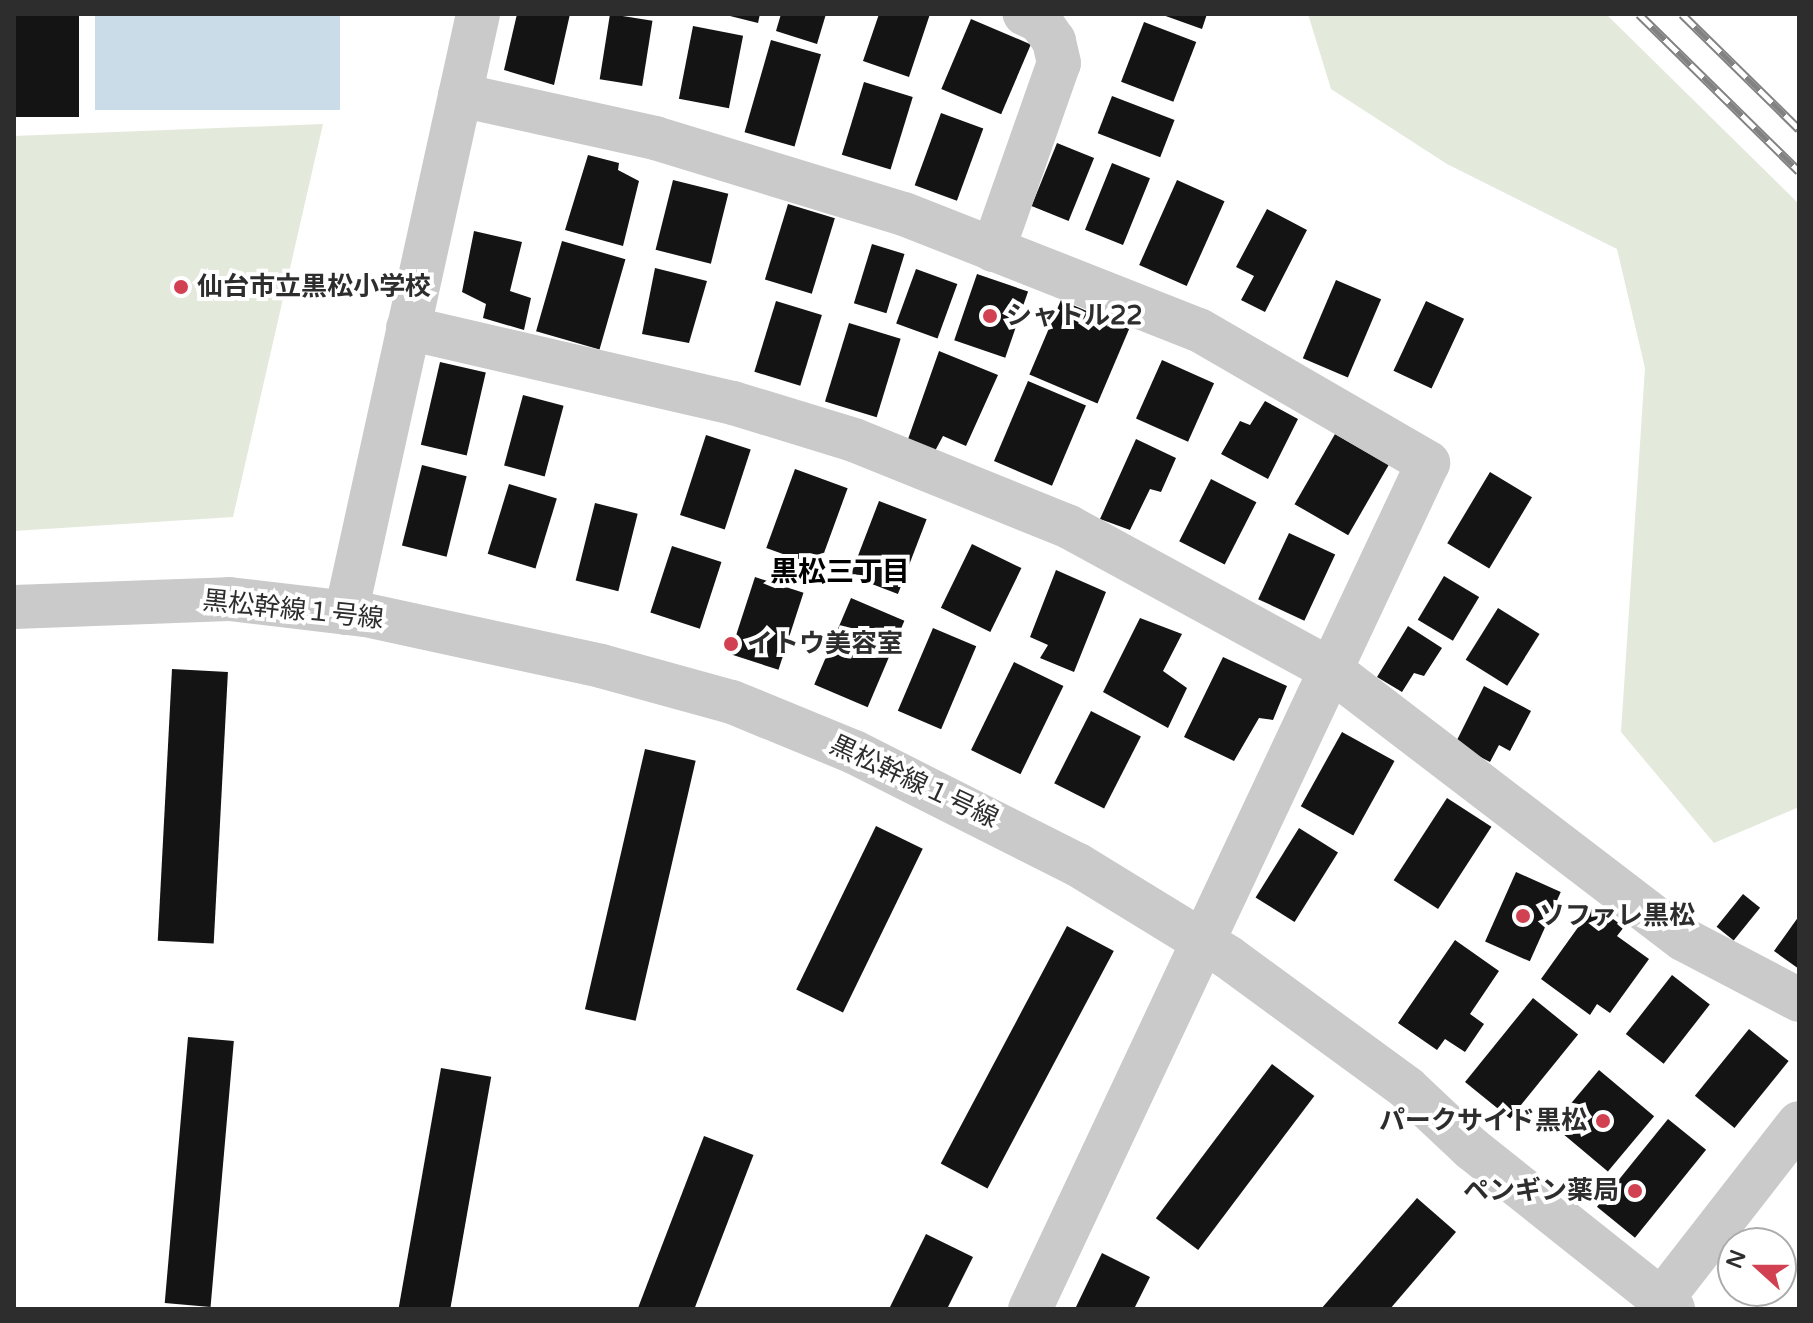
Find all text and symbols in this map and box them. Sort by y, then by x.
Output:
place label: 仙台市立黒松小学校 [197,271,431,303]
marker: 仙台市立黒松小学校 [172,278,190,296]
place label: シャトル22 [1006,300,1143,332]
marker: シャトル22 [981,307,999,325]
district label: 黒松三丁目 [770,555,910,589]
street label: 黒松幹線１号線 [201,585,385,635]
place label: イトウ美容室 [747,628,903,660]
marker: イトウ美容室 [722,635,740,653]
street label: 黒松幹線１号線 [825,729,1003,835]
place label: ソファレ黒松 [1539,900,1695,932]
marker: ソファレ黒松 [1514,907,1532,925]
place label: パークサイド黒松 [1379,1105,1587,1137]
marker: パークサイド黒松 [1594,1112,1612,1130]
place label: ペンギン薬局 [1463,1175,1619,1207]
marker: ペンギン薬局 [1626,1182,1644,1200]
north arrow [1717,1227,1797,1307]
text: N [1721,1246,1752,1272]

